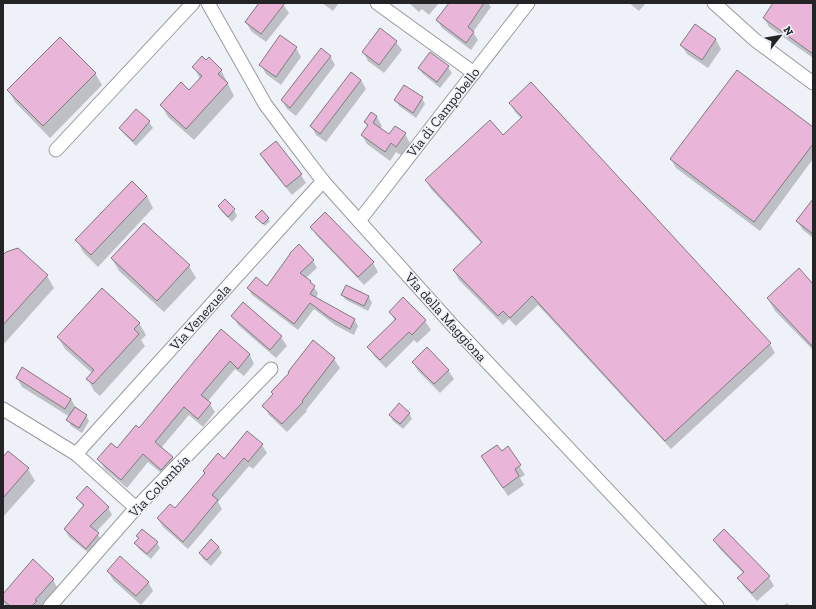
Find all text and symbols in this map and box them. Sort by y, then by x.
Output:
north arrow [760,16,800,56]
text: N [780,24,796,39]
street label: Via di Campobello [403,64,484,161]
street label: Via della Maggiona [400,268,490,366]
street label: Via Venezuela [166,281,235,355]
street label: Via Colombia [125,451,193,522]

